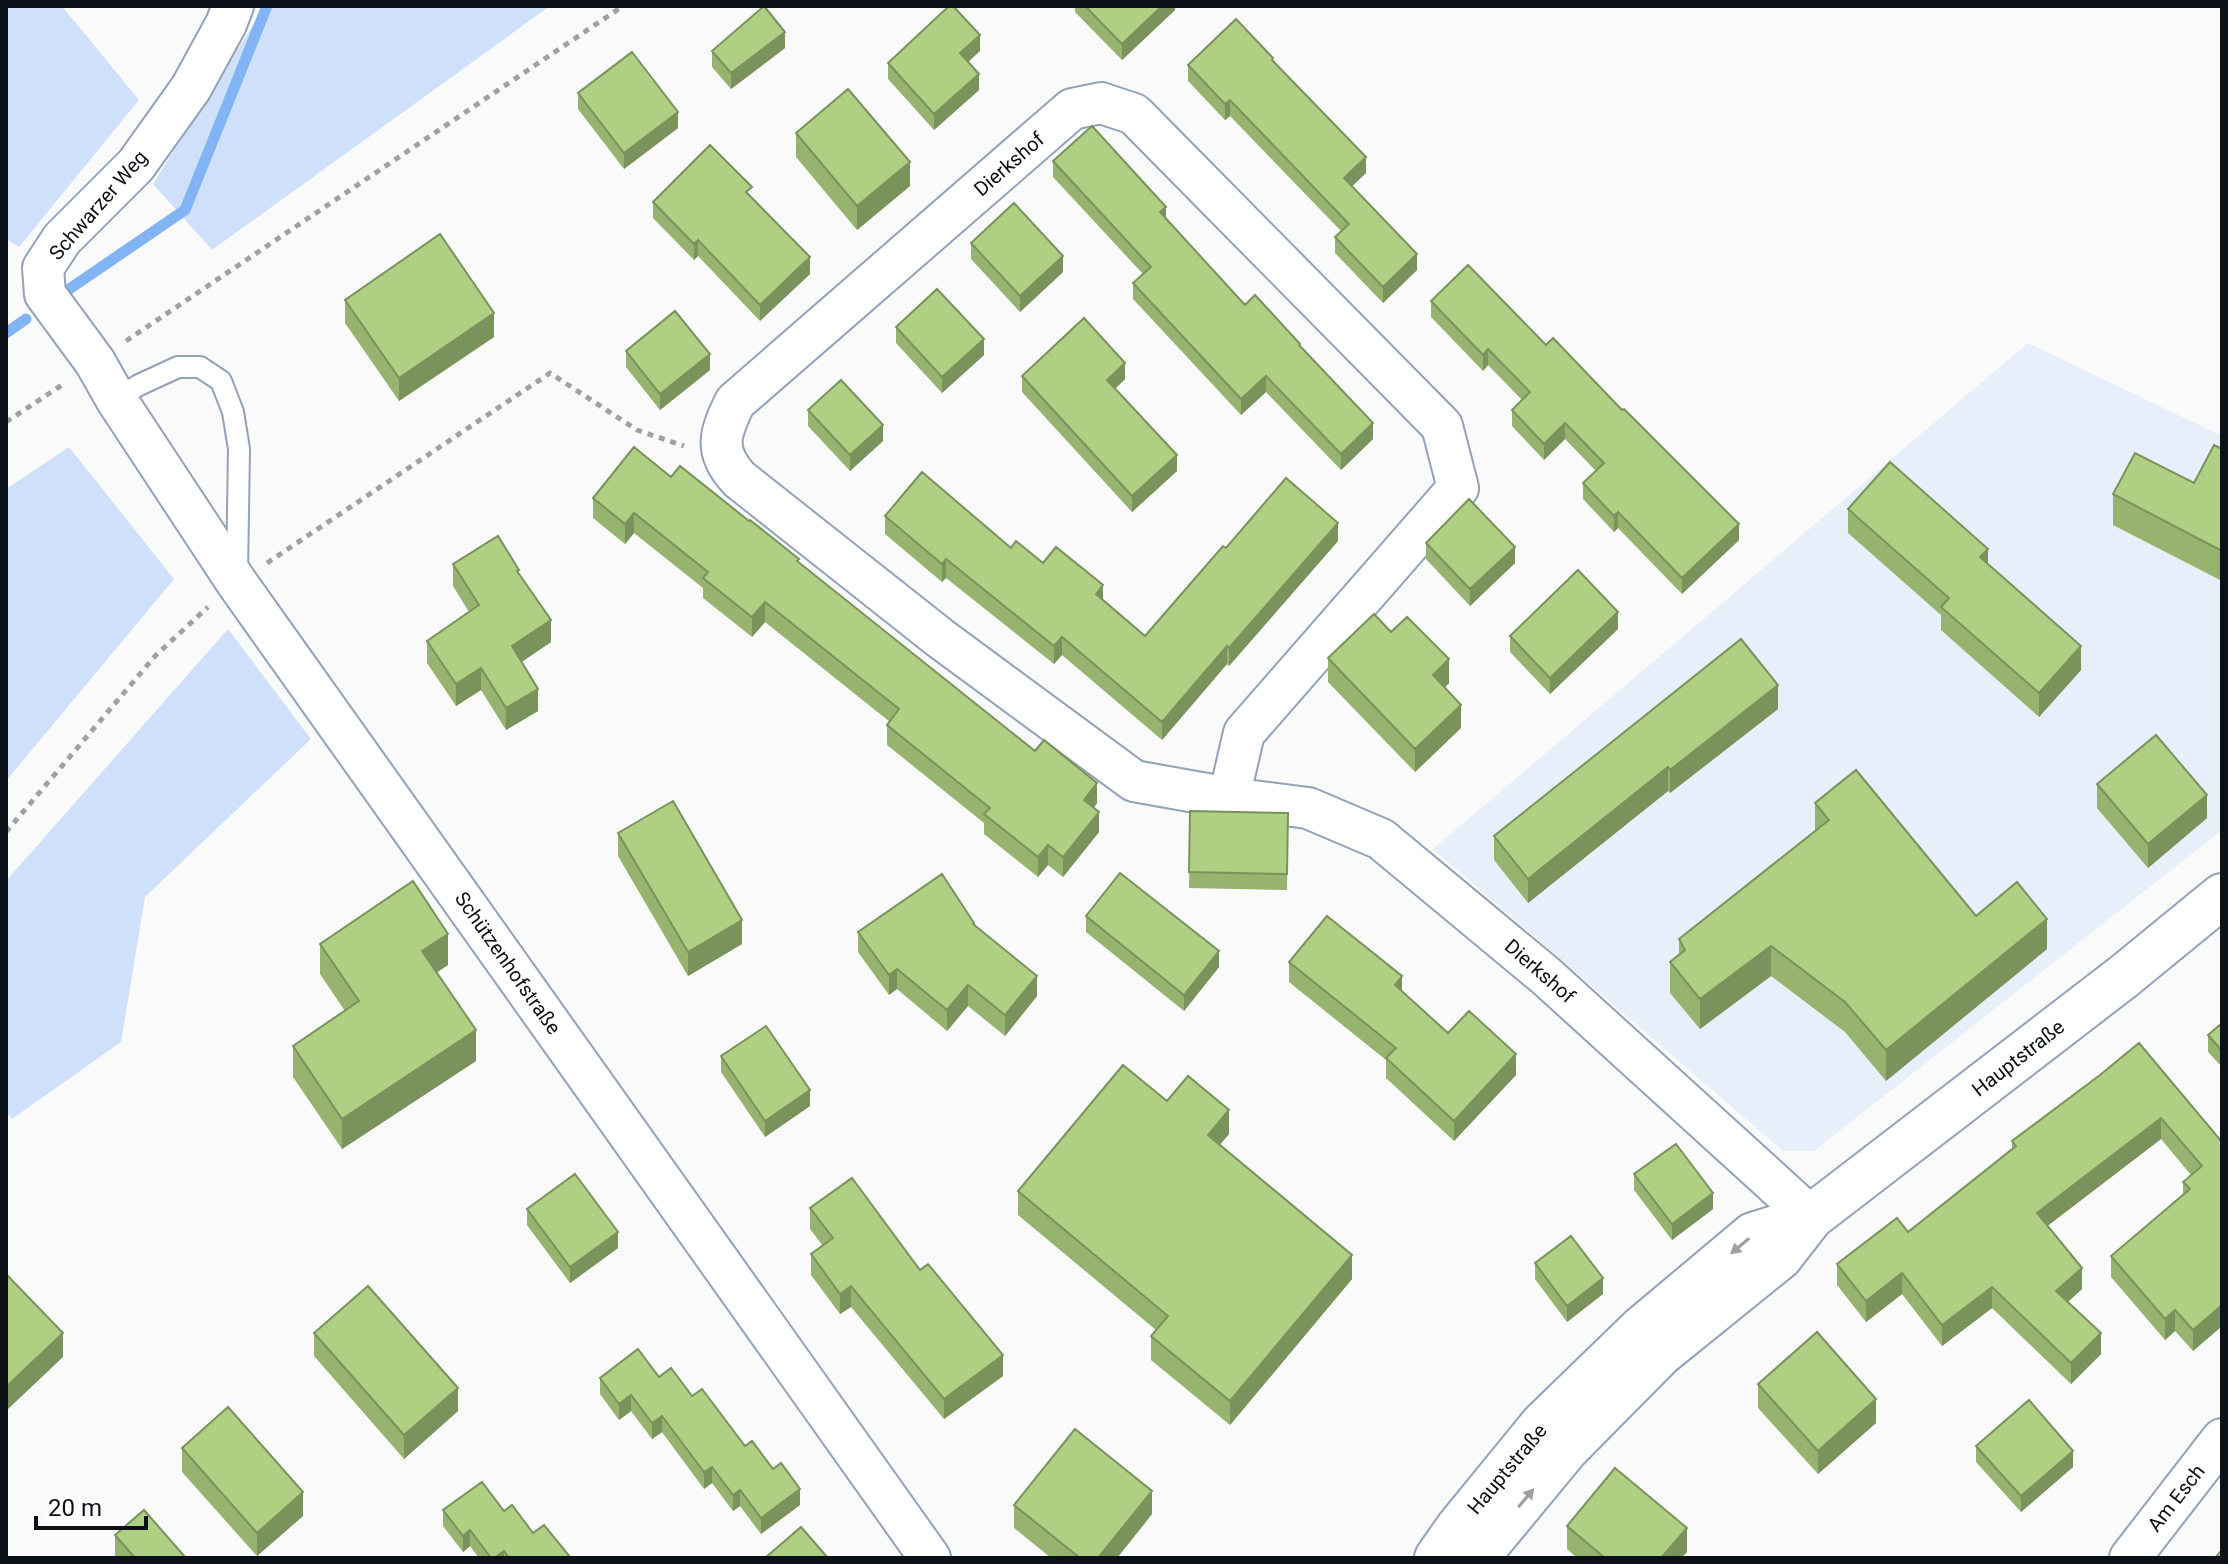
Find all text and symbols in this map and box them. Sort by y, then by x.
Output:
street label: Dierkshof [969,127,1049,201]
street label: Schwarzer Weg [44,145,152,265]
street label: Schützenhofstraße [450,887,566,1039]
street label: Dierkshof [1500,934,1580,1008]
street label: Hauptstraße [1967,1015,2069,1101]
one-way arrow [1730,1237,1750,1254]
street label: Hauptstraße [1462,1419,1552,1519]
street label: Am Esch [2142,1460,2210,1536]
scale bar [36,1480,146,1530]
one-way arrow [1517,1488,1534,1508]
text: 20 m [48,1494,102,1522]

